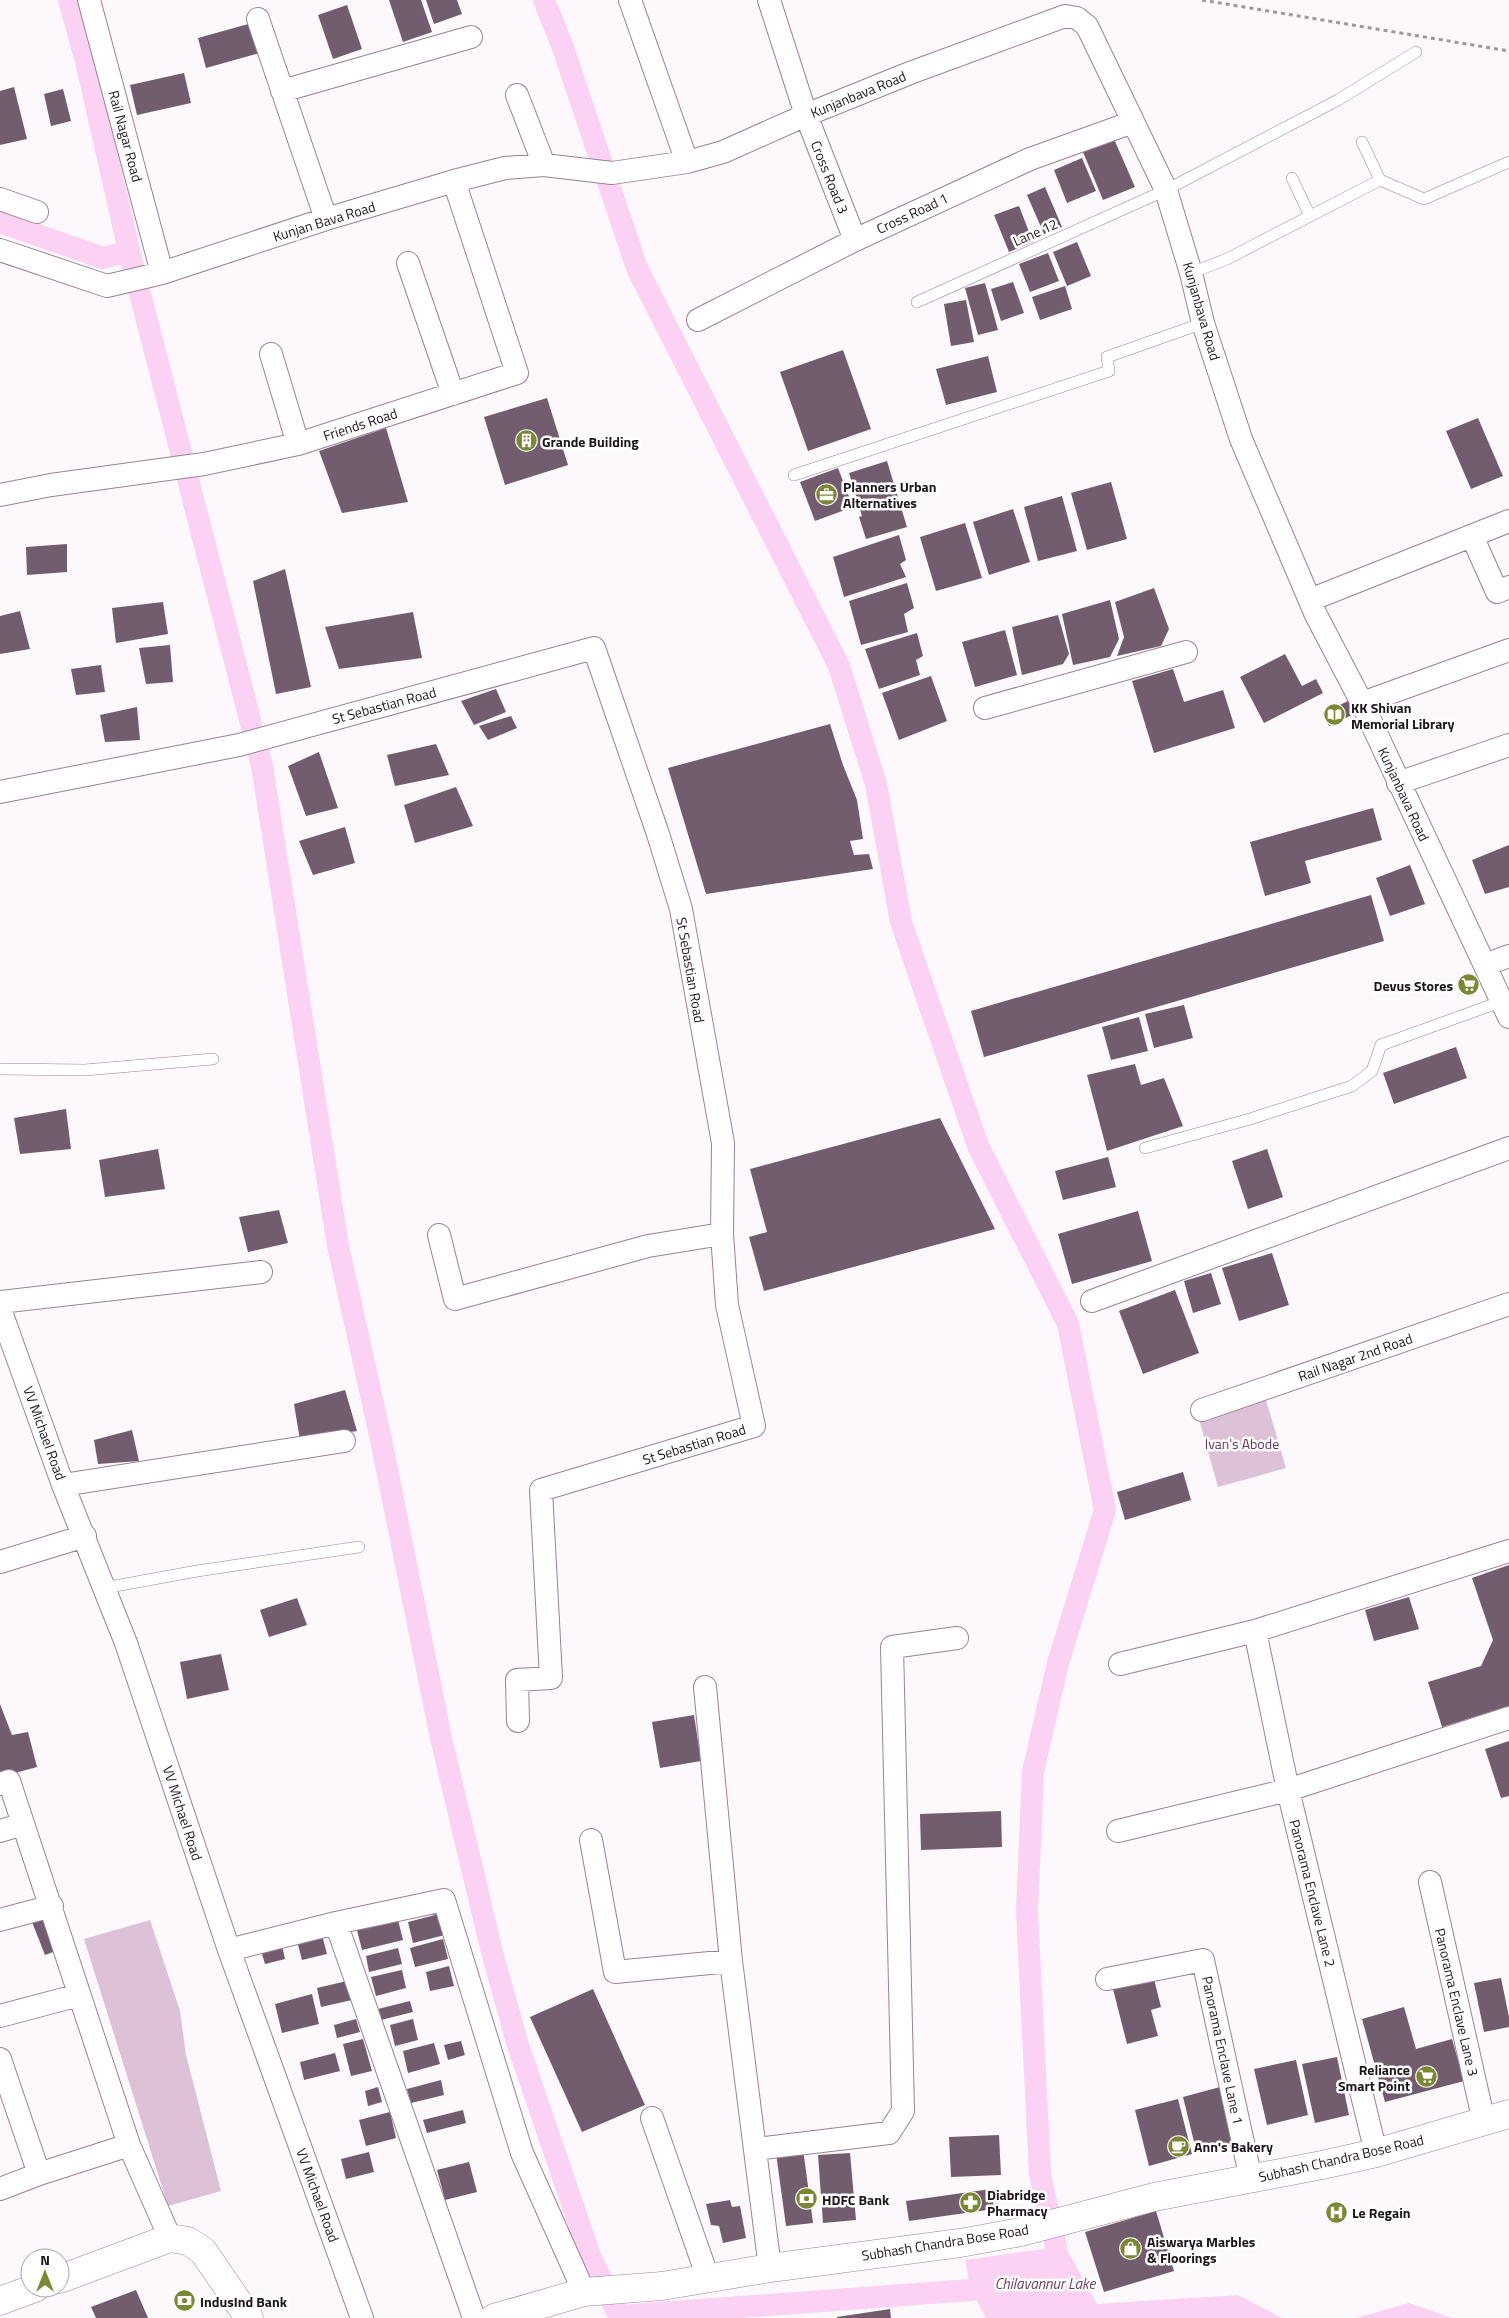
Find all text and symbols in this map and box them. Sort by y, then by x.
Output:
street label: Kunjanbava Road [807,65,909,123]
street label: Rail Nagar Road [104,88,148,184]
street label: Cross Road 3 [806,137,854,217]
street label: Cross Road 1 [873,187,951,239]
street label: Kunjan Bava Road [270,195,378,247]
street label: Lane 12 [1009,213,1061,251]
street label: Kunjanbava Road [1178,259,1226,363]
street label: Friends Road [320,402,400,446]
building icon: Grande Building [514,429,538,453]
place label: Grande Building [542,431,639,452]
place label: Planners Urban Alternatives [843,476,937,513]
office icon: Planners Urban Alternatives [815,482,839,506]
street label: St Sebastian Road [330,681,438,729]
place label: KK Shivan Memorial Library [1351,697,1455,734]
library icon: KK Shivan Memorial Library [1323,703,1347,727]
street label: Kunjanbava Road [1373,743,1435,845]
street label: St Sebastian Road [671,916,711,1024]
supermarket icon: Devus Stores [1457,973,1481,997]
place label: Devus Stores [1374,975,1453,996]
street label: Rail Nagar 2nd Road [1295,1328,1415,1386]
street label: VV Michael Road [18,1383,72,1483]
street label: St Sebastian Road [640,1418,748,1470]
park label: Ivan's Abode [1205,1433,1279,1454]
street label: VV Michael Road [158,1763,208,1863]
street label: Panorama Enclave Lane 2 [1285,1817,1341,1969]
street label: Panorama Enclave Lane 3 [1430,1926,1484,2078]
street label: Panorama Enclave Lane 1 [1197,1974,1249,2126]
place label: Reliance Smart Point [1338,2059,1410,2096]
supermarket icon: Reliance Smart Point [1414,2065,1438,2089]
street label: Subhash Chandra Bose Road [1256,2129,1426,2187]
cafe icon: Ann's Bakery [1166,2134,1190,2158]
place label: Ann's Bakery [1194,2136,1273,2157]
street label: VV Michael Road [291,2145,345,2245]
place label: Diabridge Pharmacy [987,2184,1048,2221]
bank icon: HDFC Bank [794,2187,818,2211]
place label: HDFC Bank [822,2189,890,2210]
pharmacy icon: Diabridge Pharmacy [959,2190,983,2214]
hospital icon: Le Regain [1324,2200,1348,2224]
place label: Le Regain [1352,2202,1411,2223]
street label: Subhash Chandra Bose Road [860,2218,1030,2266]
place label: Aiswarya Marbles & Floorings [1147,2231,1256,2268]
shop icon: Aiswarya Marbles & Floorings [1119,2237,1143,2261]
north arrow [20,2248,70,2298]
text: N [40,2249,50,2270]
water label: Chilavannur Lake [995,2272,1096,2295]
bank icon: IndusInd Bank [172,2289,196,2313]
place label: IndusInd Bank [200,2291,288,2312]

